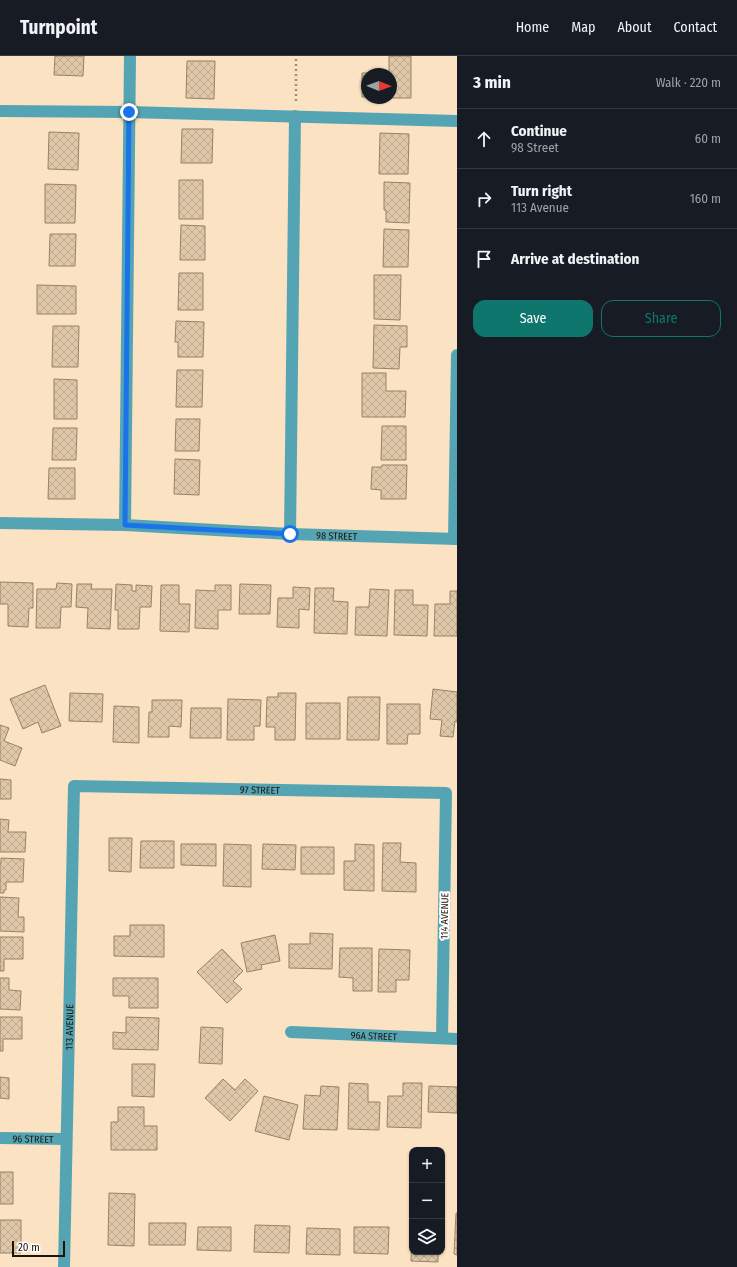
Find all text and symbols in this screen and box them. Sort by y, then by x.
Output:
text: Turnpoint [20,16,97,39]
text: Home [516,19,549,36]
text: Map [571,19,595,36]
text: About [617,19,652,36]
text: Contact [674,19,717,36]
north arrow [361,68,397,104]
text: 3 min [473,72,511,93]
text: Walk · 220 m [656,75,721,90]
route end [120,103,138,121]
text: Continue [511,122,567,140]
icon: ahead [473,128,495,150]
text: 60 m [695,131,721,146]
text: 98 Street [511,140,559,155]
text: Turn right [511,182,572,200]
icon: right [473,188,495,210]
text: 160 m [690,191,721,206]
text: 113 Avenue [511,200,569,215]
icon: arrive [473,248,495,270]
text: Arrive at destination [511,250,639,268]
button: Save [473,300,593,337]
button: Share [601,300,721,337]
route start [281,525,299,543]
street label: 98 STREET [316,530,358,543]
street label: 97 STREET [240,784,280,797]
street label: 114 AVENUE [439,892,451,939]
street label: 113 AVENUE [64,1004,76,1050]
street label: 96A STREET [350,1030,398,1043]
street label: 96 STREET [12,1133,54,1146]
map controls [409,1147,445,1255]
button: + [409,1147,445,1183]
button: − [409,1183,445,1219]
button: layers [409,1219,445,1255]
scale bar [12,1239,65,1258]
text: 20 m [18,1241,40,1254]

